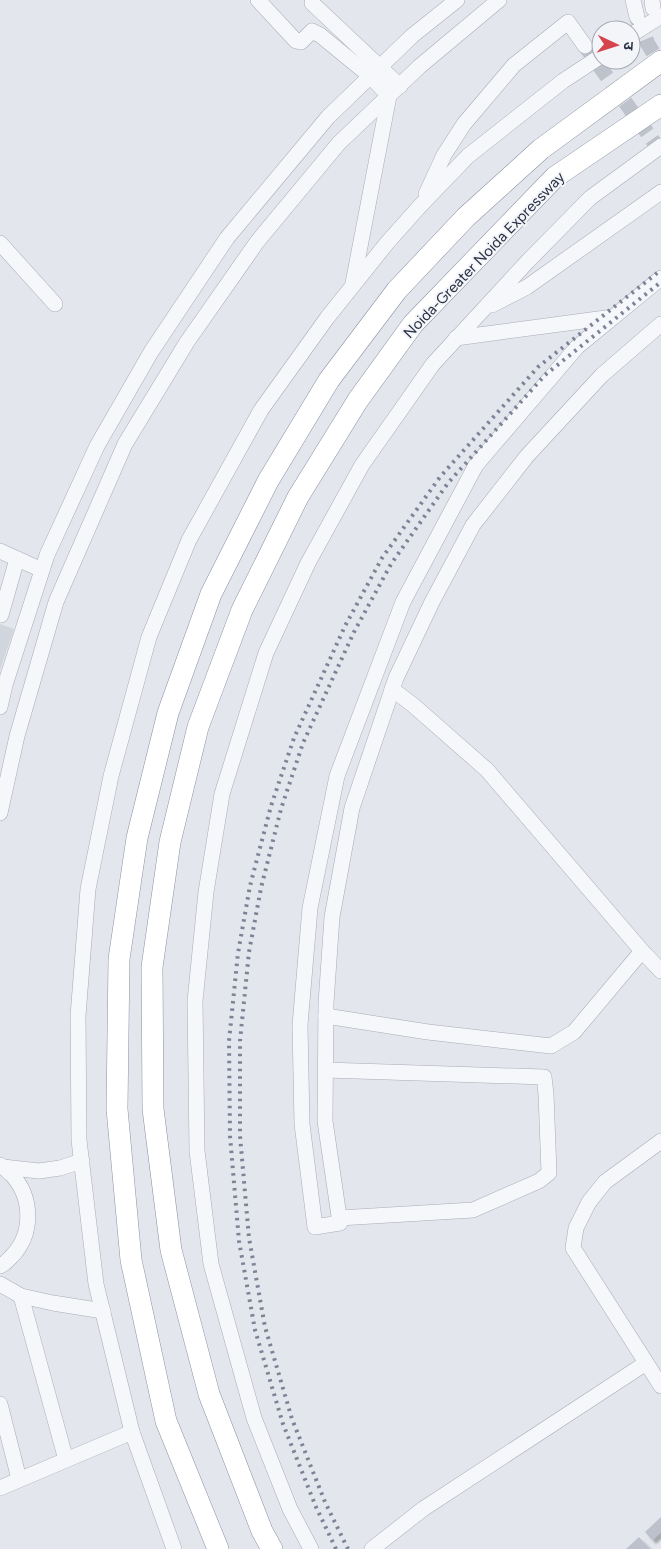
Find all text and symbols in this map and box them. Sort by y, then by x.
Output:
north arrow [591,20,641,70]
text: उ [620,41,637,51]
street label: Noida-Greater Noida Expressway [400,168,569,342]

